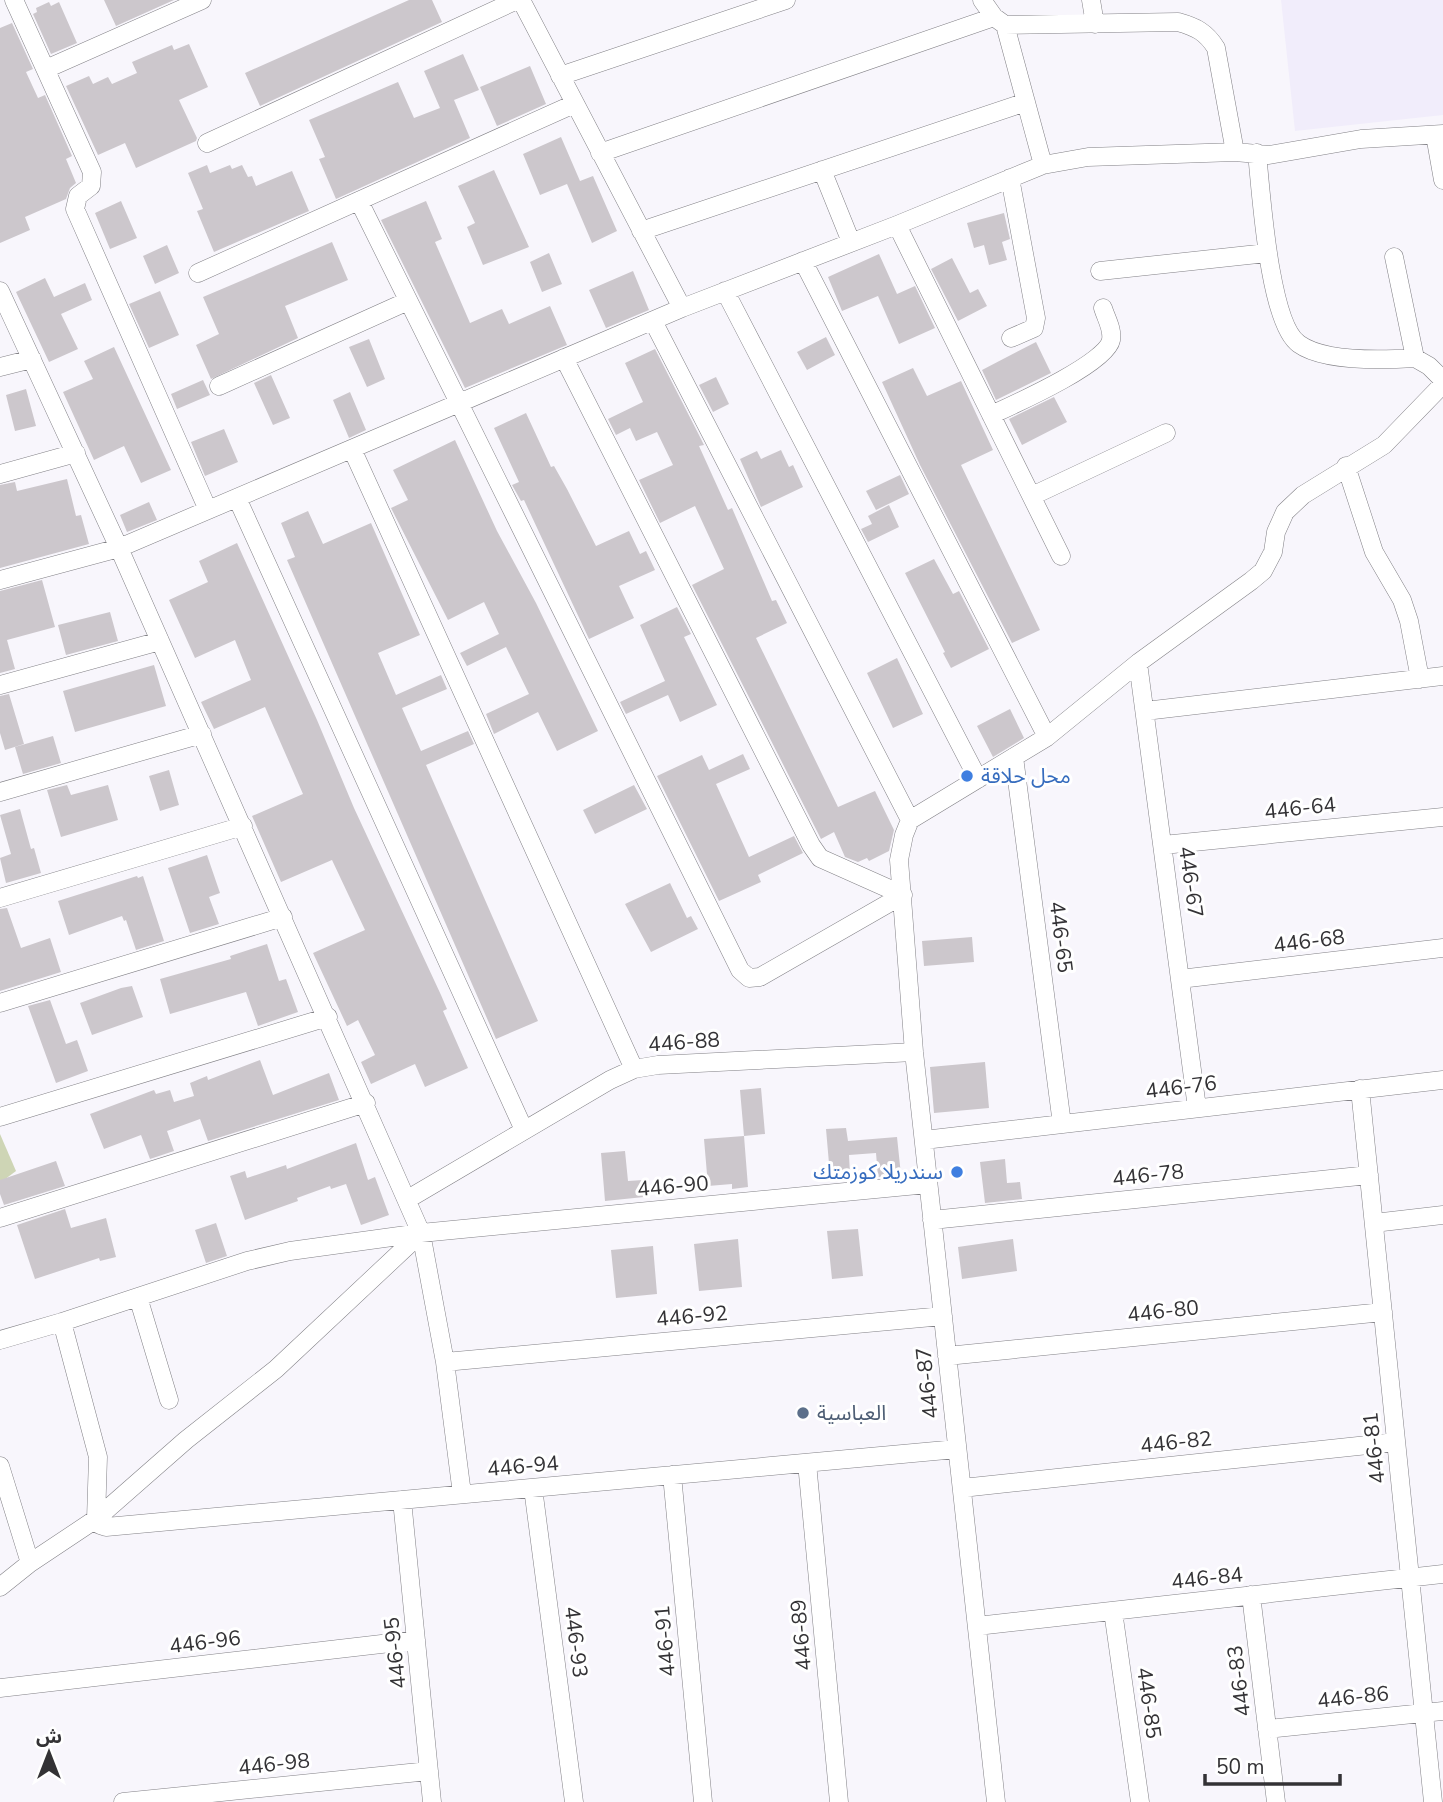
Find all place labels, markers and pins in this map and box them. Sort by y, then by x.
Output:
place label: محل حلاقة [981,762,1071,790]
marker: محل حلاقة [959,768,975,784]
place label: سندريلا كوزمتك [813,1158,943,1186]
marker: سندريلا كوزمتك [949,1164,965,1180]
place label: العباسية [817,1399,886,1427]
marker: العباسية [795,1405,811,1421]

